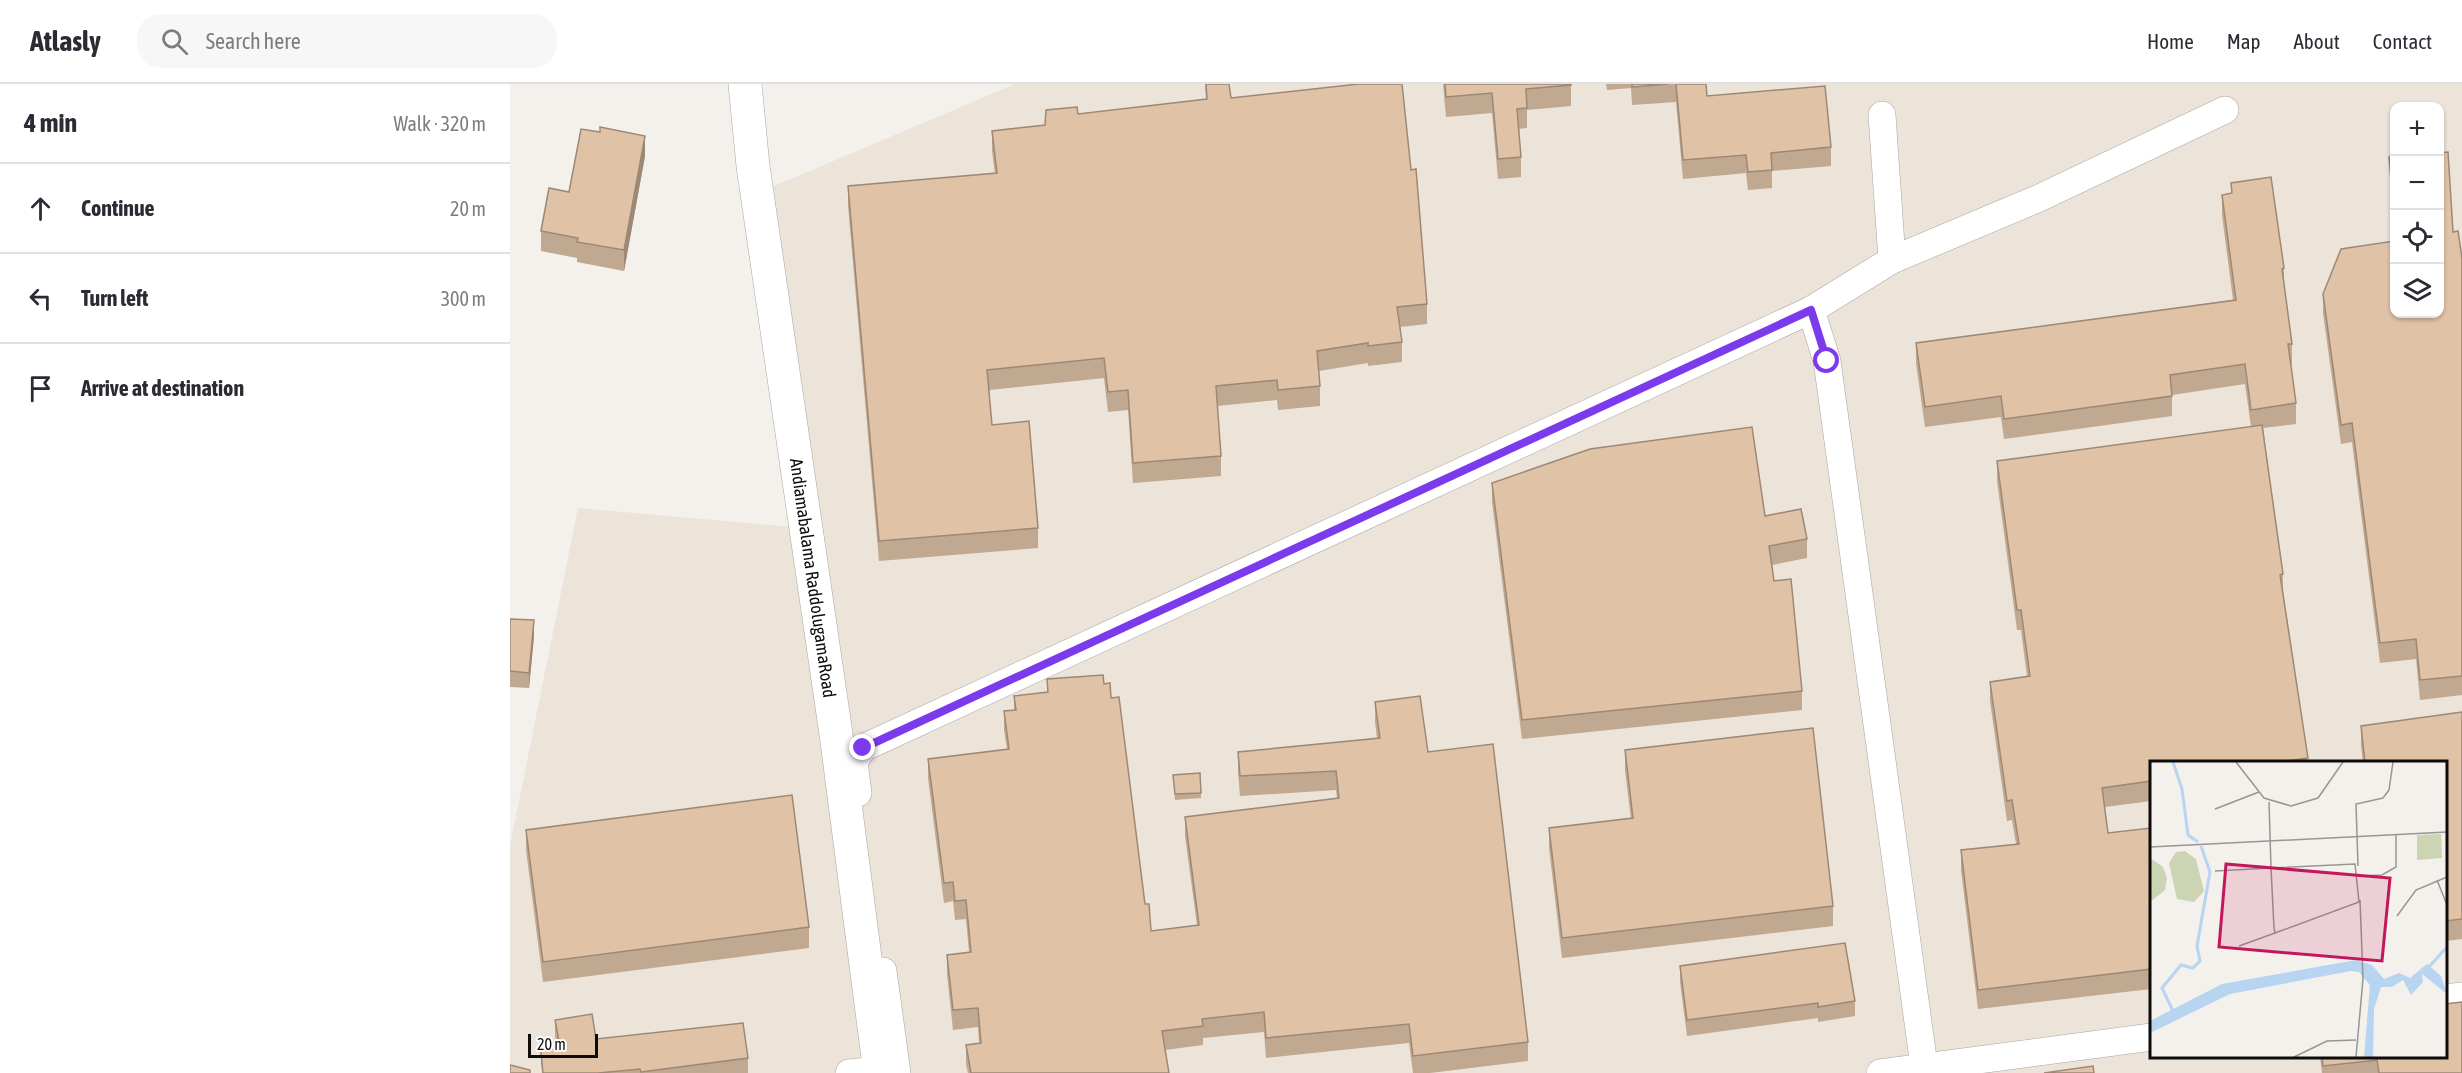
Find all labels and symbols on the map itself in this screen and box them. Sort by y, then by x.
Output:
route start [1813,347,1839,373]
street label: Andiamabalama RaddolugamaRoad [786,457,840,699]
route end [849,734,875,760]
inset map [2150,761,2447,1058]
scale bar [528,1031,598,1058]

